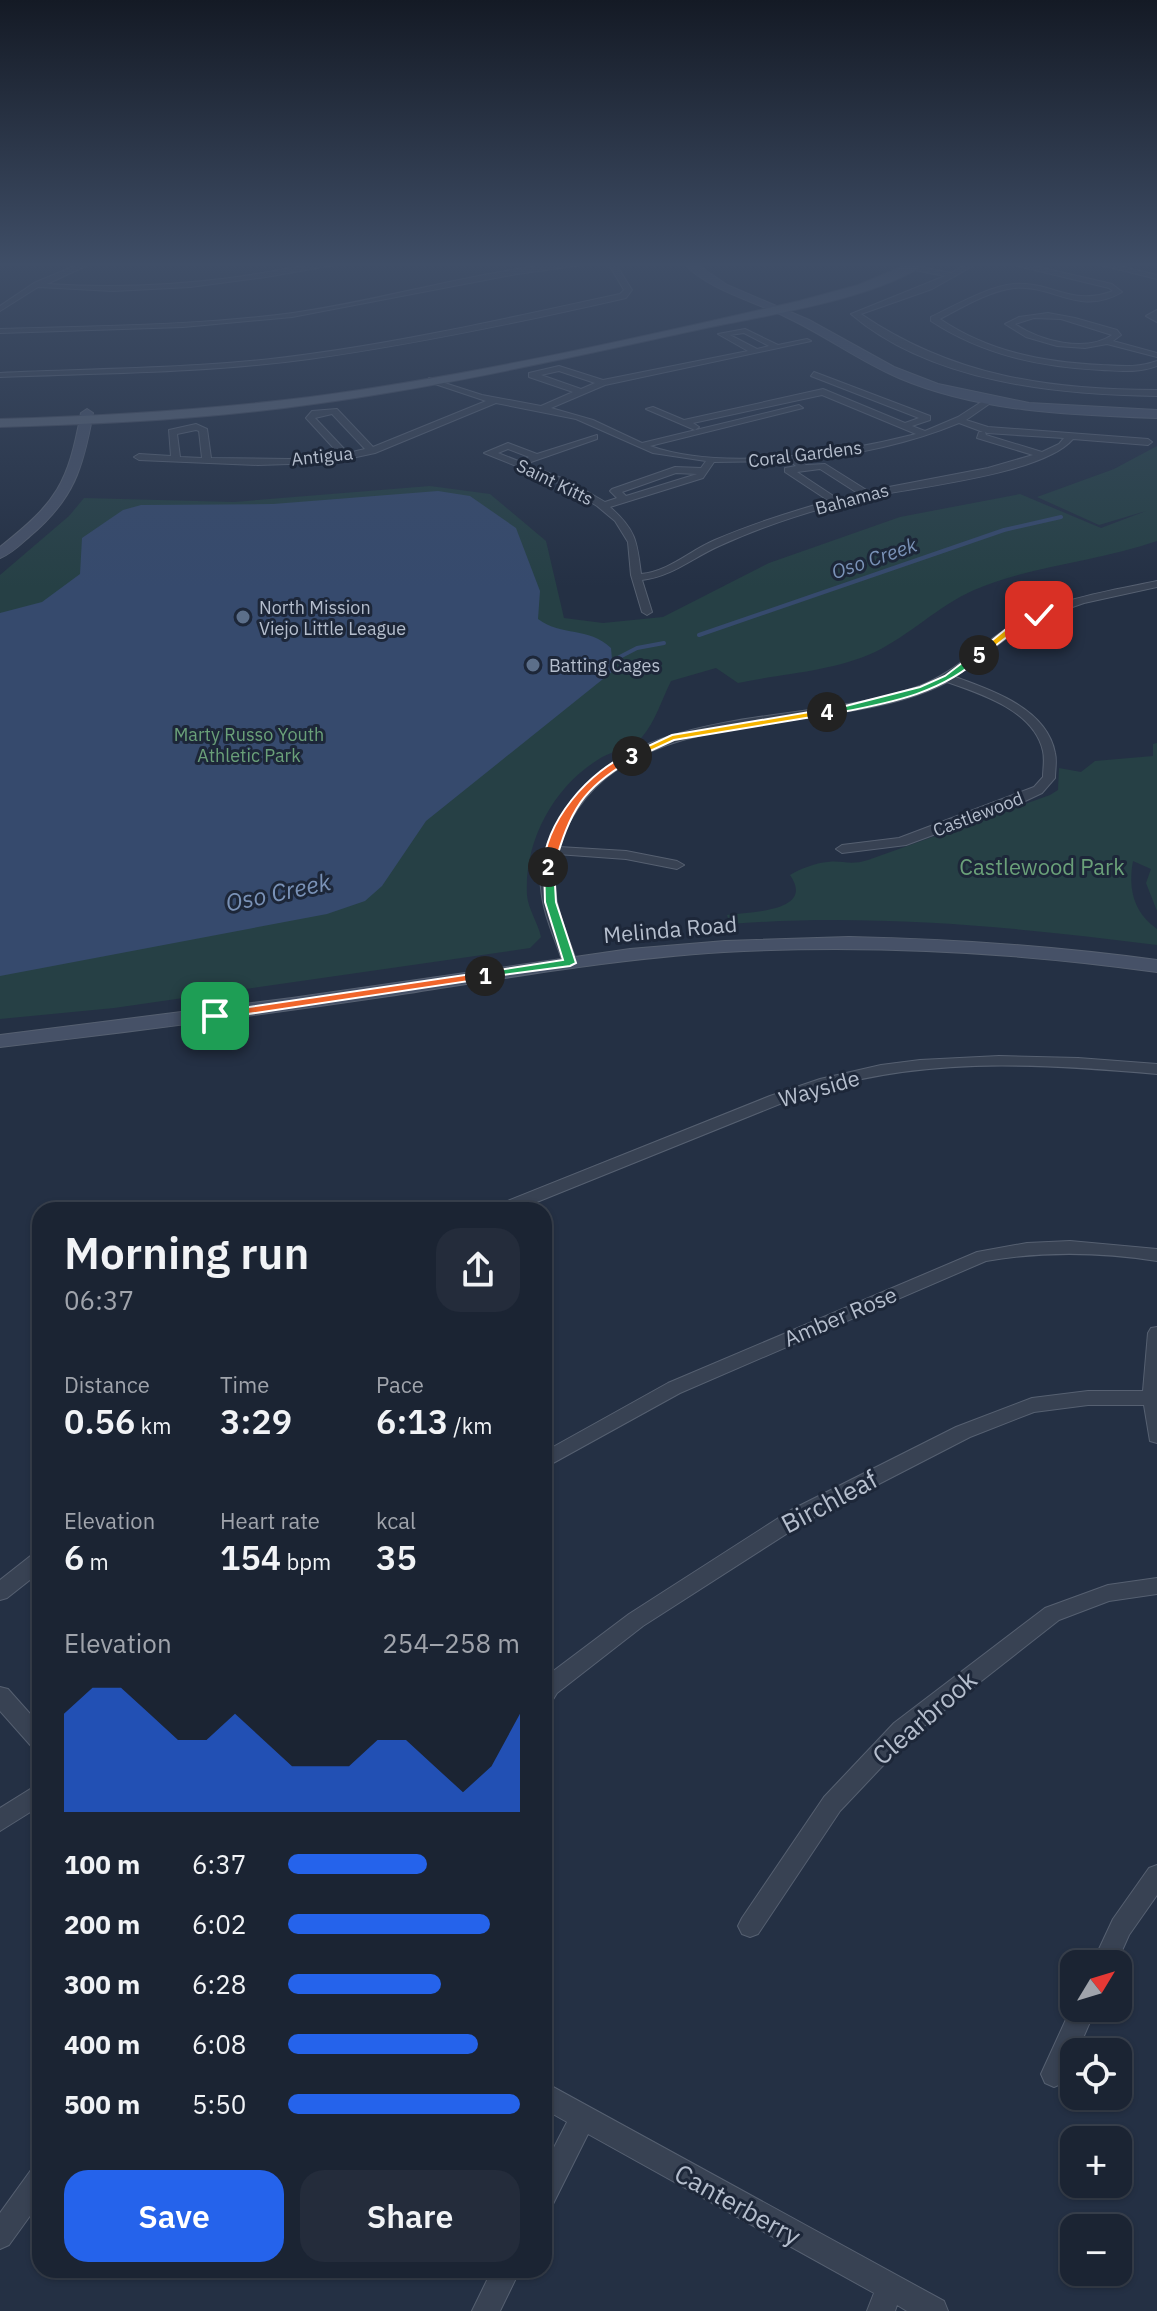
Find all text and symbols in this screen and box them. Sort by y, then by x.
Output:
street label: Coral Gardens [747,436,863,472]
street label: Antigua [290,441,354,471]
street label: Saint Kitts [513,454,597,510]
street label: Bahamas [813,478,891,520]
water label: Oso Creek [828,531,921,585]
pin [1005,581,1073,649]
icon: check [1017,593,1061,637]
place label: North Mission Viejo Little League [259,596,406,640]
marker: North Mission Viejo Little League [234,608,252,626]
pin: 5 [959,635,999,675]
text: 5 [972,640,986,669]
place label: Batting Cages [549,654,660,677]
marker: Batting Cages [524,656,542,674]
pin: 4 [807,692,847,732]
text: 4 [820,697,834,726]
park label: Marty Russo Youth Athletic Park [174,723,324,767]
pin: 3 [612,736,652,776]
text: 3 [625,741,639,770]
street label: Castlewood [930,786,1026,842]
pin: 2 [528,847,568,887]
text: 2 [541,852,555,881]
park label: Castlewood Park [959,852,1125,881]
water label: Oso Creek [223,865,334,919]
street label: Melinda Road [602,909,738,949]
pin: 1 [465,956,505,996]
text: 1 [478,961,492,990]
pin [181,982,249,1050]
icon: arrive [193,994,237,1038]
street label: Wayside [775,1063,863,1113]
text: Morning run [64,1224,309,1281]
button: share [436,1228,520,1312]
street label: Amber Rose [779,1279,901,1353]
text: 06:37 [64,1283,134,1317]
text: Distance [64,1370,150,1399]
text: Time [220,1370,269,1399]
text: Pace [376,1370,424,1399]
text: 0.56 [64,1399,135,1443]
text: 3:29 [220,1399,292,1443]
text: 6:13 [376,1399,448,1443]
text: km [135,1411,171,1440]
text: /km [448,1411,492,1440]
street label: Birchleaf [775,1461,883,1541]
text: Elevation [64,1506,155,1535]
text: Heart rate [220,1506,320,1535]
text: kcal [376,1506,416,1535]
text: 6 [64,1535,84,1579]
text: 154 [220,1535,281,1579]
text: 35 [376,1535,417,1579]
text: m [84,1547,109,1576]
text: bpm [281,1547,331,1576]
text: Elevation [64,1626,172,1660]
text: 254–258 m [382,1626,520,1660]
street label: Clearbrook [864,1662,984,1772]
text: 100 m [64,1847,140,1881]
text: 6:37 [192,1847,246,1881]
text: 200 m [64,1907,140,1941]
text: 6:02 [192,1907,246,1941]
north arrow [1060,1950,1132,2022]
map controls [1060,1950,1132,2286]
text: 300 m [64,1967,140,2001]
text: 6:28 [192,1967,246,2001]
text: 400 m [64,2027,140,2061]
text: 6:08 [192,2027,246,2061]
button: locate [1060,2038,1132,2110]
text: 500 m [64,2087,140,2121]
text: 5:50 [192,2087,246,2121]
button: + [1060,2126,1132,2198]
street label: Canterberry [669,2155,807,2253]
button: Save [64,2170,284,2262]
button: Share [300,2170,520,2262]
button: − [1060,2214,1132,2286]

